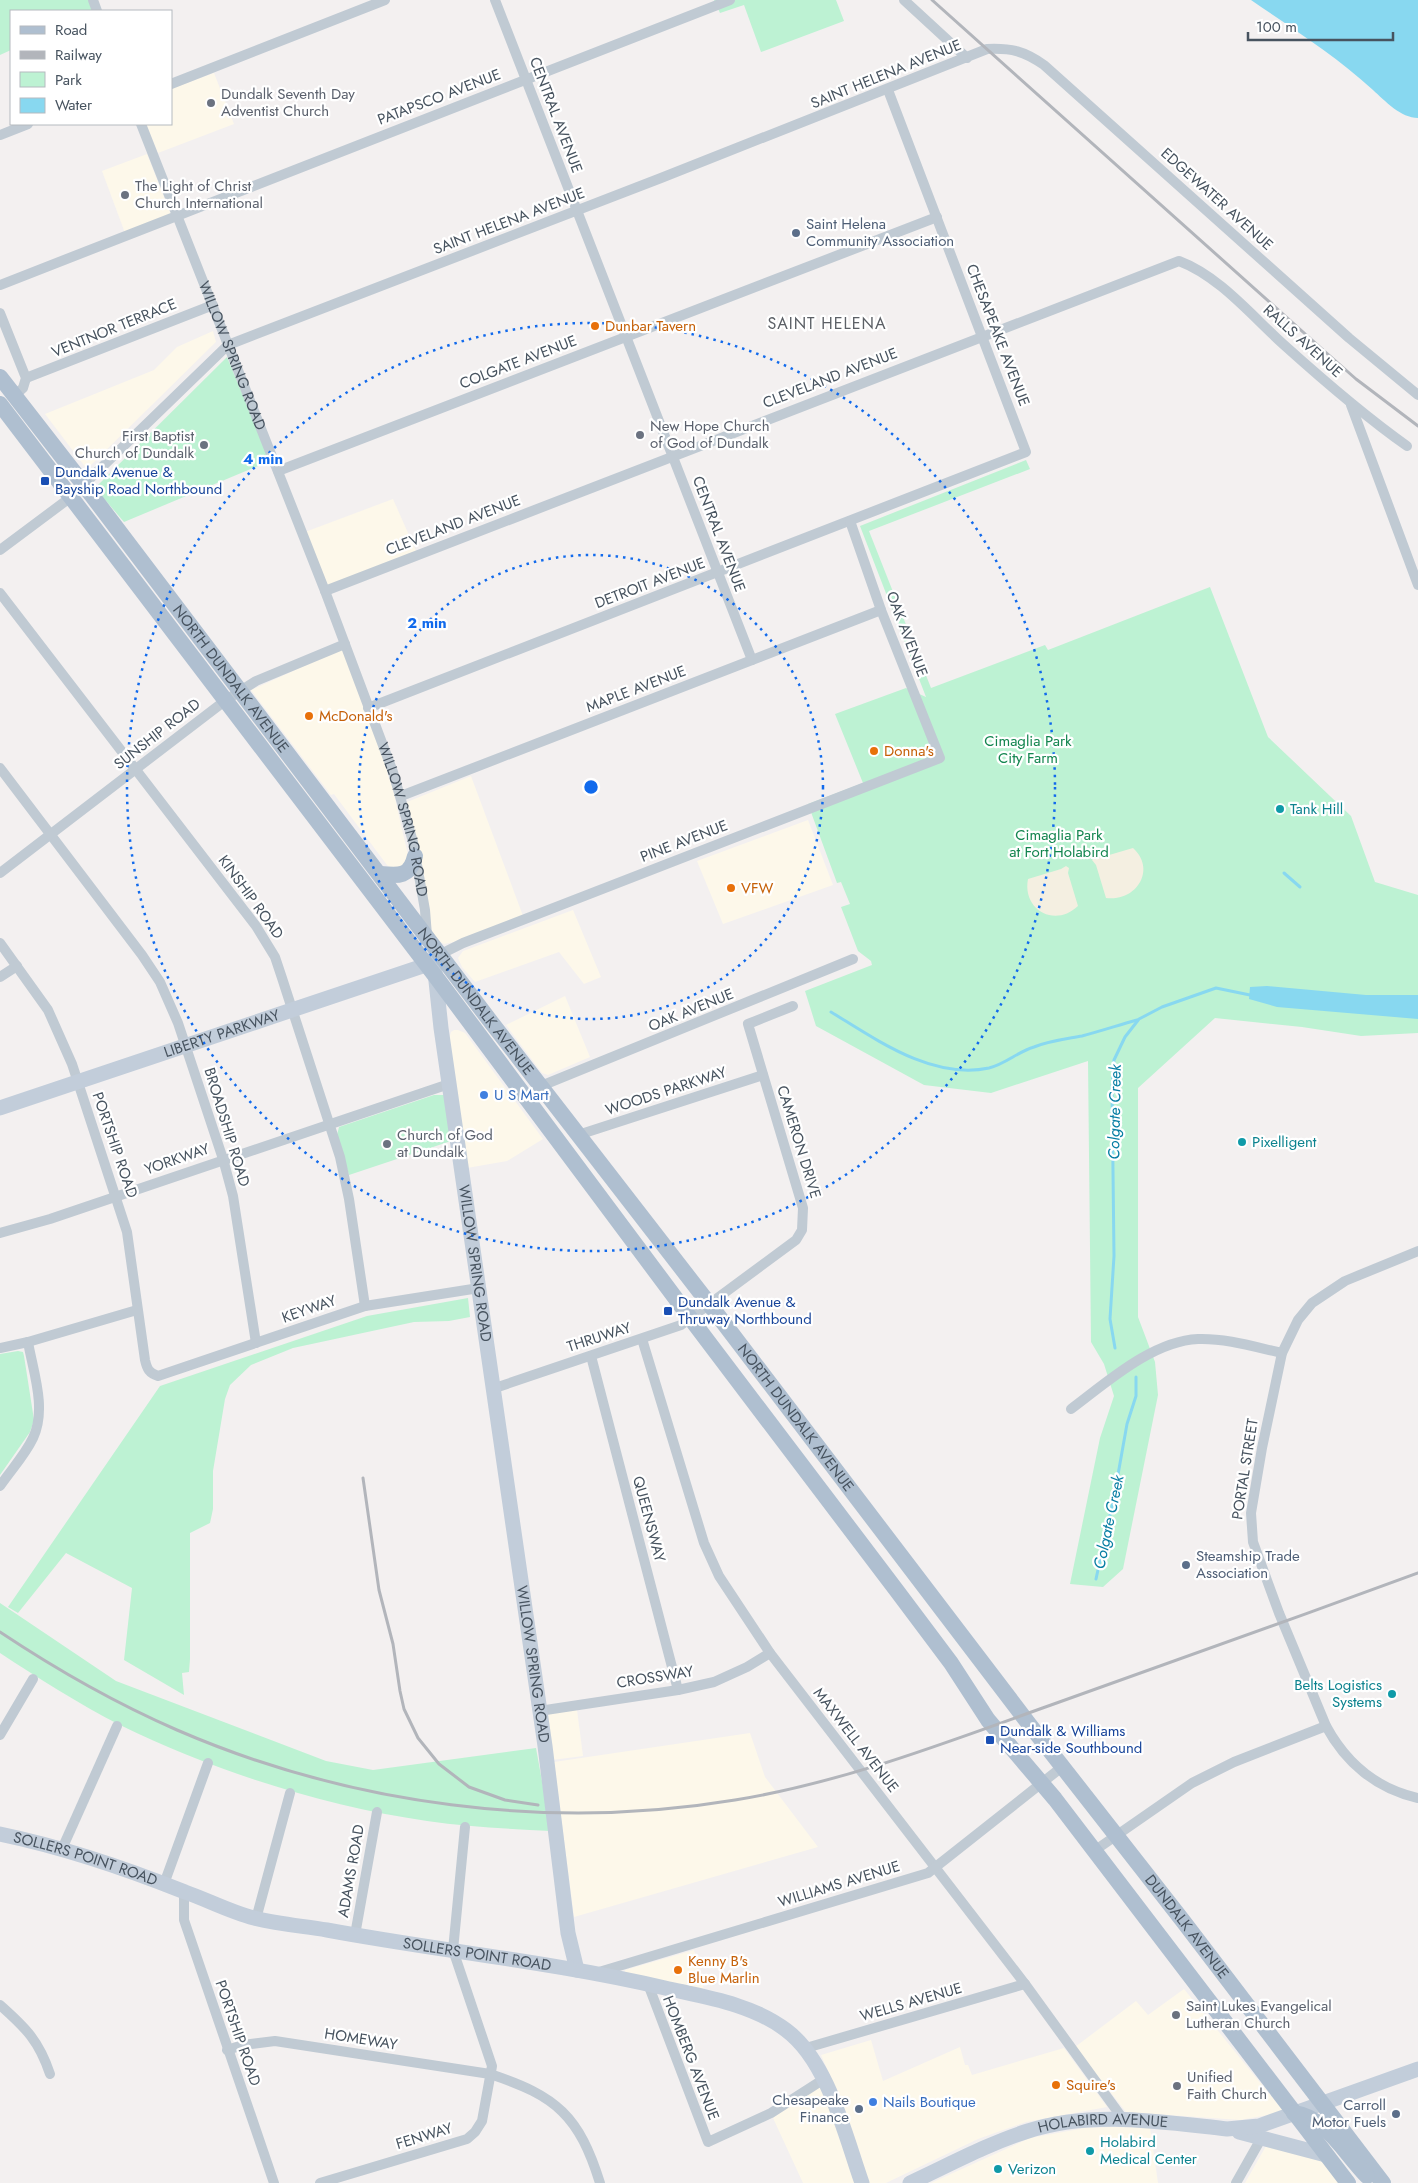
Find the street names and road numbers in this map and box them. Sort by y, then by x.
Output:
street label: SAINT HELENA AVENUE [807,34,965,114]
street label: CENTRAL AVENUE [524,54,588,176]
street label: PATAPSCO AVENUE [374,63,504,131]
street label: EDGEWATER AVENUE [1156,142,1278,256]
street label: SAINT HELENA AVENUE [430,182,588,260]
street label: CHESAPEAKE AVENUE [961,261,1035,409]
street label: WILLOW SPRING ROAD [193,278,272,434]
street label: VENTNOR TERRACE [48,293,180,363]
street label: RALLS AVENUE [1258,299,1348,383]
street label: COLGATE AVENUE [456,330,580,394]
street label: CLEVELAND AVENUE [759,342,901,414]
street label: CENTRAL AVENUE [687,473,751,595]
street label: CLEVELAND AVENUE [382,489,524,561]
street label: DETROIT AVENUE [592,552,708,614]
street label: OAK AVENUE [881,588,933,680]
street label: NORTH DUNDALK AVENUE [168,600,294,757]
street label: MAPLE AVENUE [583,660,689,718]
street label: SUNSHIP ROAD [109,693,205,775]
street label: WILLOW SPRING ROAD [372,739,433,898]
street label: PINE AVENUE [637,814,731,868]
street label: KINSHIP ROAD [213,850,289,944]
street label: NORTH DUNDALK AVENUE [412,923,539,1080]
street label: OAK AVENUE [645,983,737,1037]
street label: LIBERTY PARKWAY [161,1004,283,1063]
street label: WOODS PARKWAY [603,1061,730,1121]
street label: BROADSHIP ROAD [198,1065,256,1189]
street label: CAMERON DRIVE [771,1083,827,1201]
street label: PORTSHIP ROAD [87,1089,143,1201]
street label: YORKWAY [142,1137,213,1180]
street label: WILLOW SPRING ROAD [453,1183,497,1343]
street label: KEYWAY [279,1289,340,1329]
street label: THRUWAY [564,1316,634,1358]
street label: NORTH DUNDALK AVENUE [732,1339,859,1496]
street label: PORTAL STREET [1226,1417,1264,1521]
street label: QUEENSWAY [627,1474,671,1565]
street label: WILLOW SPRING ROAD [511,1584,555,1744]
street label: CROSSWAY [615,1660,696,1694]
street label: MAXWELL AVENUE [808,1683,904,1797]
street label: ADAMS ROAD [332,1823,370,1919]
street label: SOLLERS POINT ROAD [11,1826,161,1891]
street label: WILLIAMS AVENUE [775,1855,903,1913]
street label: DUNDALK AVENUE [1140,1870,1234,1983]
street label: SOLLERS POINT ROAD [401,1932,553,1977]
street label: PORTSHIP ROAD [210,1977,266,2089]
street label: WELLS AVENUE [857,1977,965,2027]
street label: HOMBERG AVENUE [657,1993,725,2123]
street label: HOMEWAY [323,2022,400,2056]
street label: HOLABIRD AVENUE [1036,2108,1169,2139]
street label: FENWAY [393,2117,455,2155]

